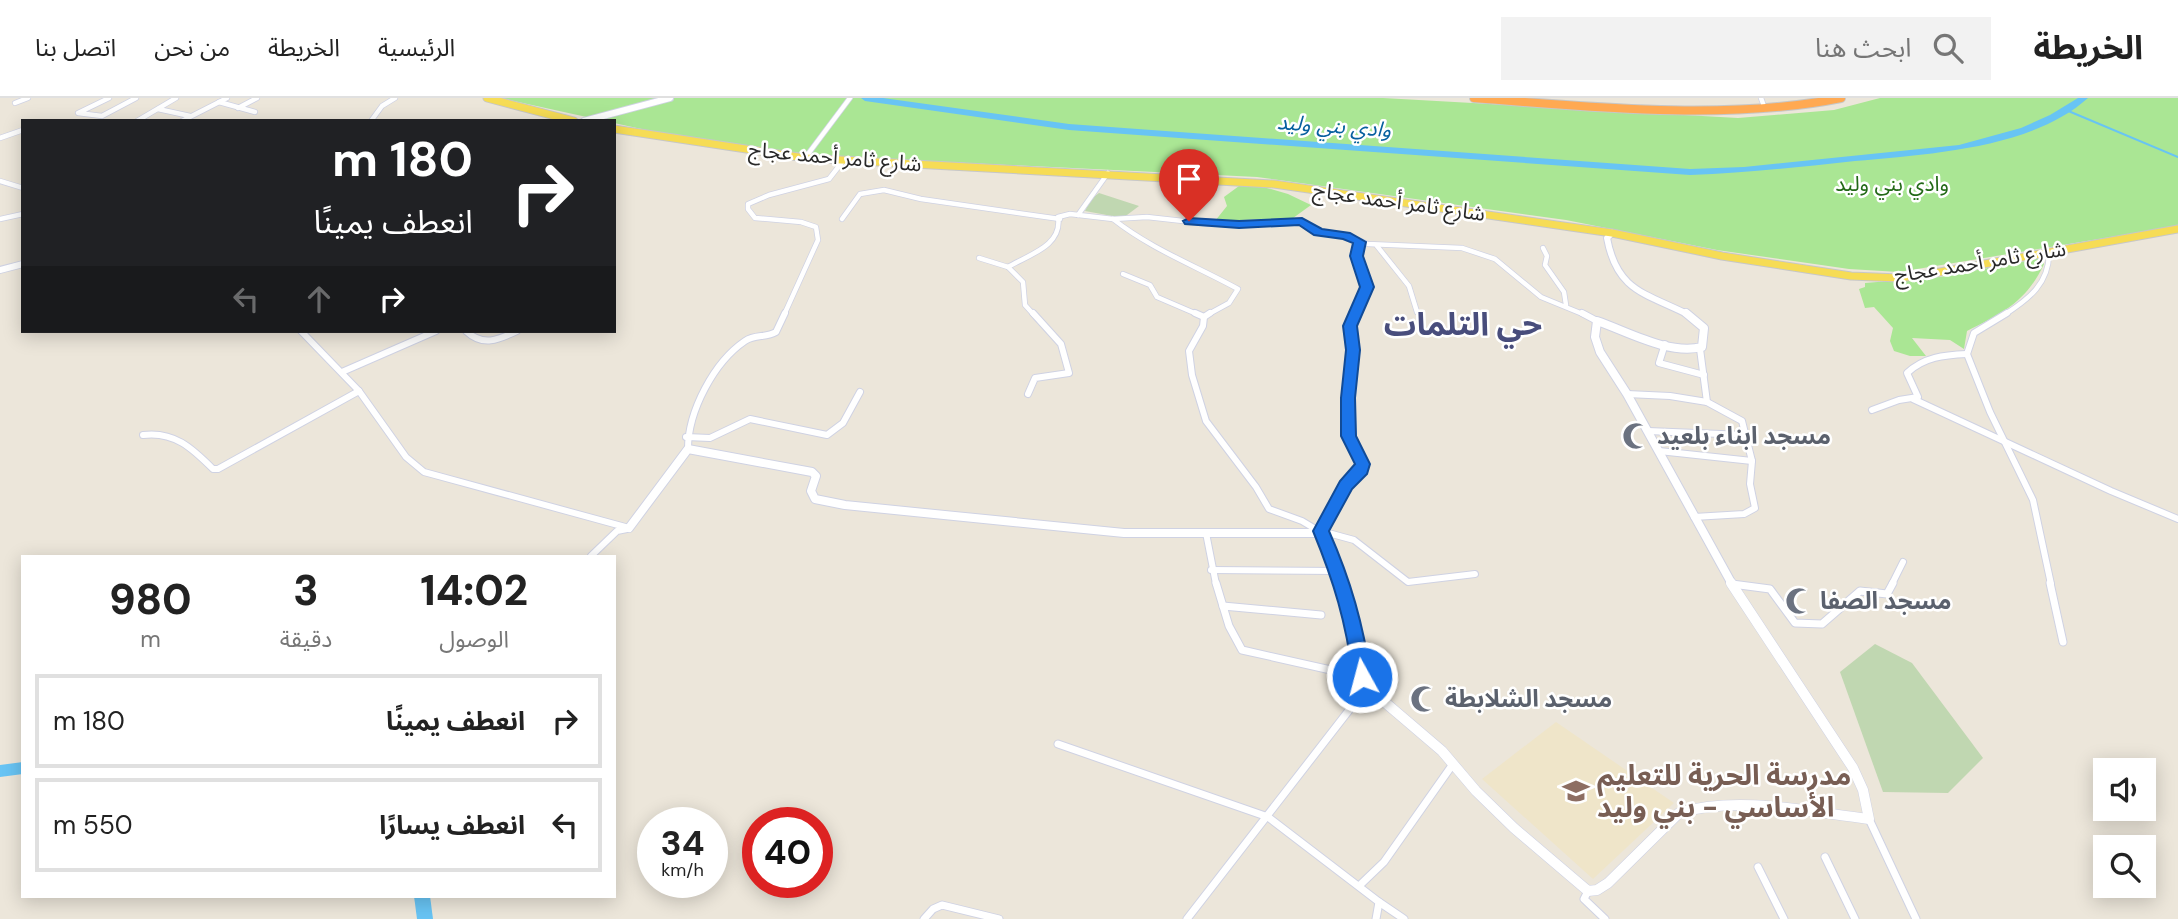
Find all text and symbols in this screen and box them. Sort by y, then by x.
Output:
search box [1501,17,1991,80]
text: الخريطة [2033,26,2143,69]
icon: search [1929,29,1967,67]
text: ابحث هنا [1815,31,1911,65]
text: اتصل بنا [35,32,116,63]
text: من نحن [154,32,230,63]
text: الخريطة [268,32,340,63]
text: الرئيسية [378,32,455,63]
water label: وادي بني وليد [1276,108,1392,146]
text: 180 m [332,127,473,191]
street label: شارع ثامر أحمد عجاج [747,135,923,180]
icon: right [497,147,588,238]
pin [1159,149,1219,221]
icon: arrive [1170,160,1208,198]
park label: وادي بني وليد [1835,170,1949,200]
street label: شارع ثامر أحمد عجاج [1311,176,1487,229]
text: انعطف يمينًا [313,201,473,243]
street label: شارع ثامر أحمد عجاج [1892,235,2068,290]
icon: left [227,280,265,318]
icon: ahead [300,280,338,318]
icon: right [373,280,411,318]
district label: حي التلمات [1384,303,1542,349]
place label: مسجد ابناء بلعيد [1657,420,1831,451]
mosque icon: مسجد ابناء بلعيد [1621,421,1651,451]
text: 3 [293,563,319,618]
text: 14:02 [420,563,528,618]
text: 980 [109,572,192,627]
place label: مسجد الصفا [1820,585,1952,616]
mosque icon: مسجد الصفا [1784,586,1814,616]
text: m [140,624,161,654]
text: دقيقة [280,624,332,654]
text: الوصول [439,624,509,654]
position arrow [1325,640,1399,714]
place label: مسجد الشلابطة [1445,683,1612,714]
mosque icon: مسجد الشلابطة [1409,684,1439,714]
icon: right [546,702,584,740]
text: 180 m [53,704,125,738]
text: انعطف يمينًا [386,704,525,738]
place label: مدرسة الحرية للتعليم الأساسي - بني وليد [1597,757,1851,829]
map controls [2093,758,2156,898]
button: sound [2093,758,2156,821]
school or university icon: مدرسة الحرية للتعليم الأساسي - بني وليد [1561,776,1591,806]
icon: left [546,806,584,844]
speed limit sign: 40 [742,807,833,898]
text: 550 m [53,808,133,842]
text: انعطف يسارًا [379,808,525,842]
text: 34 [661,820,704,866]
button: search [2093,835,2156,898]
text: km/h [661,858,704,882]

